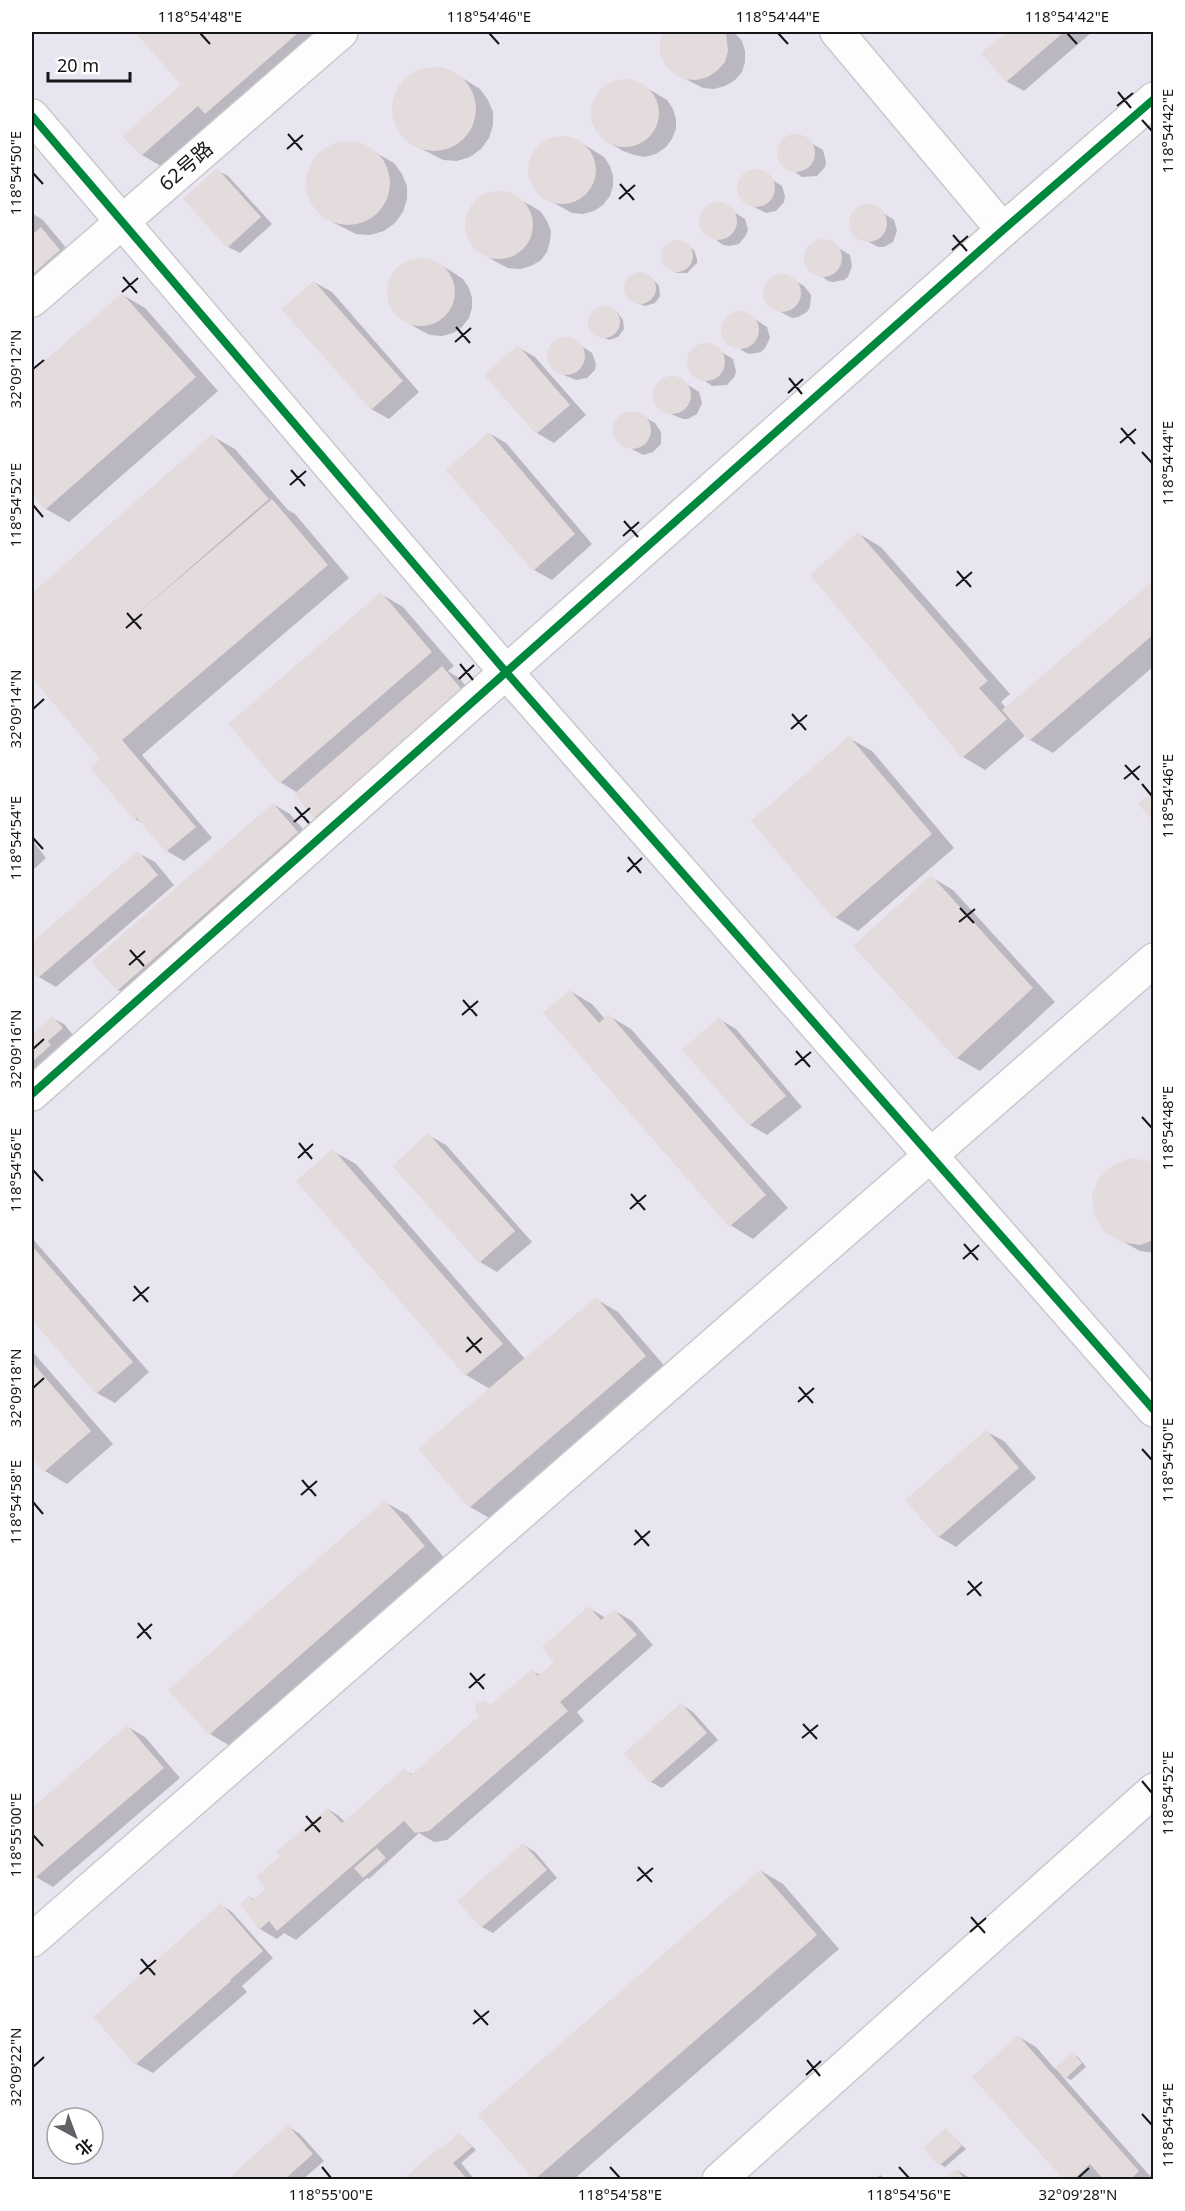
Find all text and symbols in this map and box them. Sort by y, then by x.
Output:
text: 118°54'48"E [158,6,242,26]
text: 118°54'46"E [447,6,531,26]
text: 118°54'44"E [736,6,820,26]
text: 118°54'42"E [1025,6,1109,26]
scale bar [48,45,130,83]
text: 20 m [57,53,99,77]
text: 118°54'42"E [1157,89,1177,173]
text: 118°54'50"E [5,131,25,215]
street label: 62号路 [153,135,218,196]
text: 32°09'12"N [5,330,25,408]
text: 118°54'44"E [1157,421,1177,505]
text: 118°54'52"E [5,463,25,547]
text: 32°09'14"N [5,670,25,748]
text: 118°54'46"E [1157,754,1177,838]
text: 118°54'54"E [5,796,25,880]
text: 32°09'16"N [5,1010,25,1088]
text: 118°54'48"E [1157,1086,1177,1170]
text: 118°54'56"E [5,1128,25,1212]
text: 32°09'18"N [5,1349,25,1427]
text: 118°54'50"E [1157,1418,1177,1502]
text: 118°54'58"E [5,1460,25,1544]
text: 118°54'52"E [1157,1751,1177,1835]
text: 118°55'00"E [5,1793,25,1877]
text: 32°09'22"N [5,2028,25,2106]
text: 118°54'54"E [1157,2083,1177,2167]
north arrow [45,2106,105,2166]
text: 北 [72,2134,98,2161]
text: 118°55'00"E [289,2184,373,2204]
text: 118°54'58"E [578,2184,662,2204]
text: 118°54'56"E [867,2184,951,2204]
text: 32°09'28"N [1039,2184,1117,2204]

